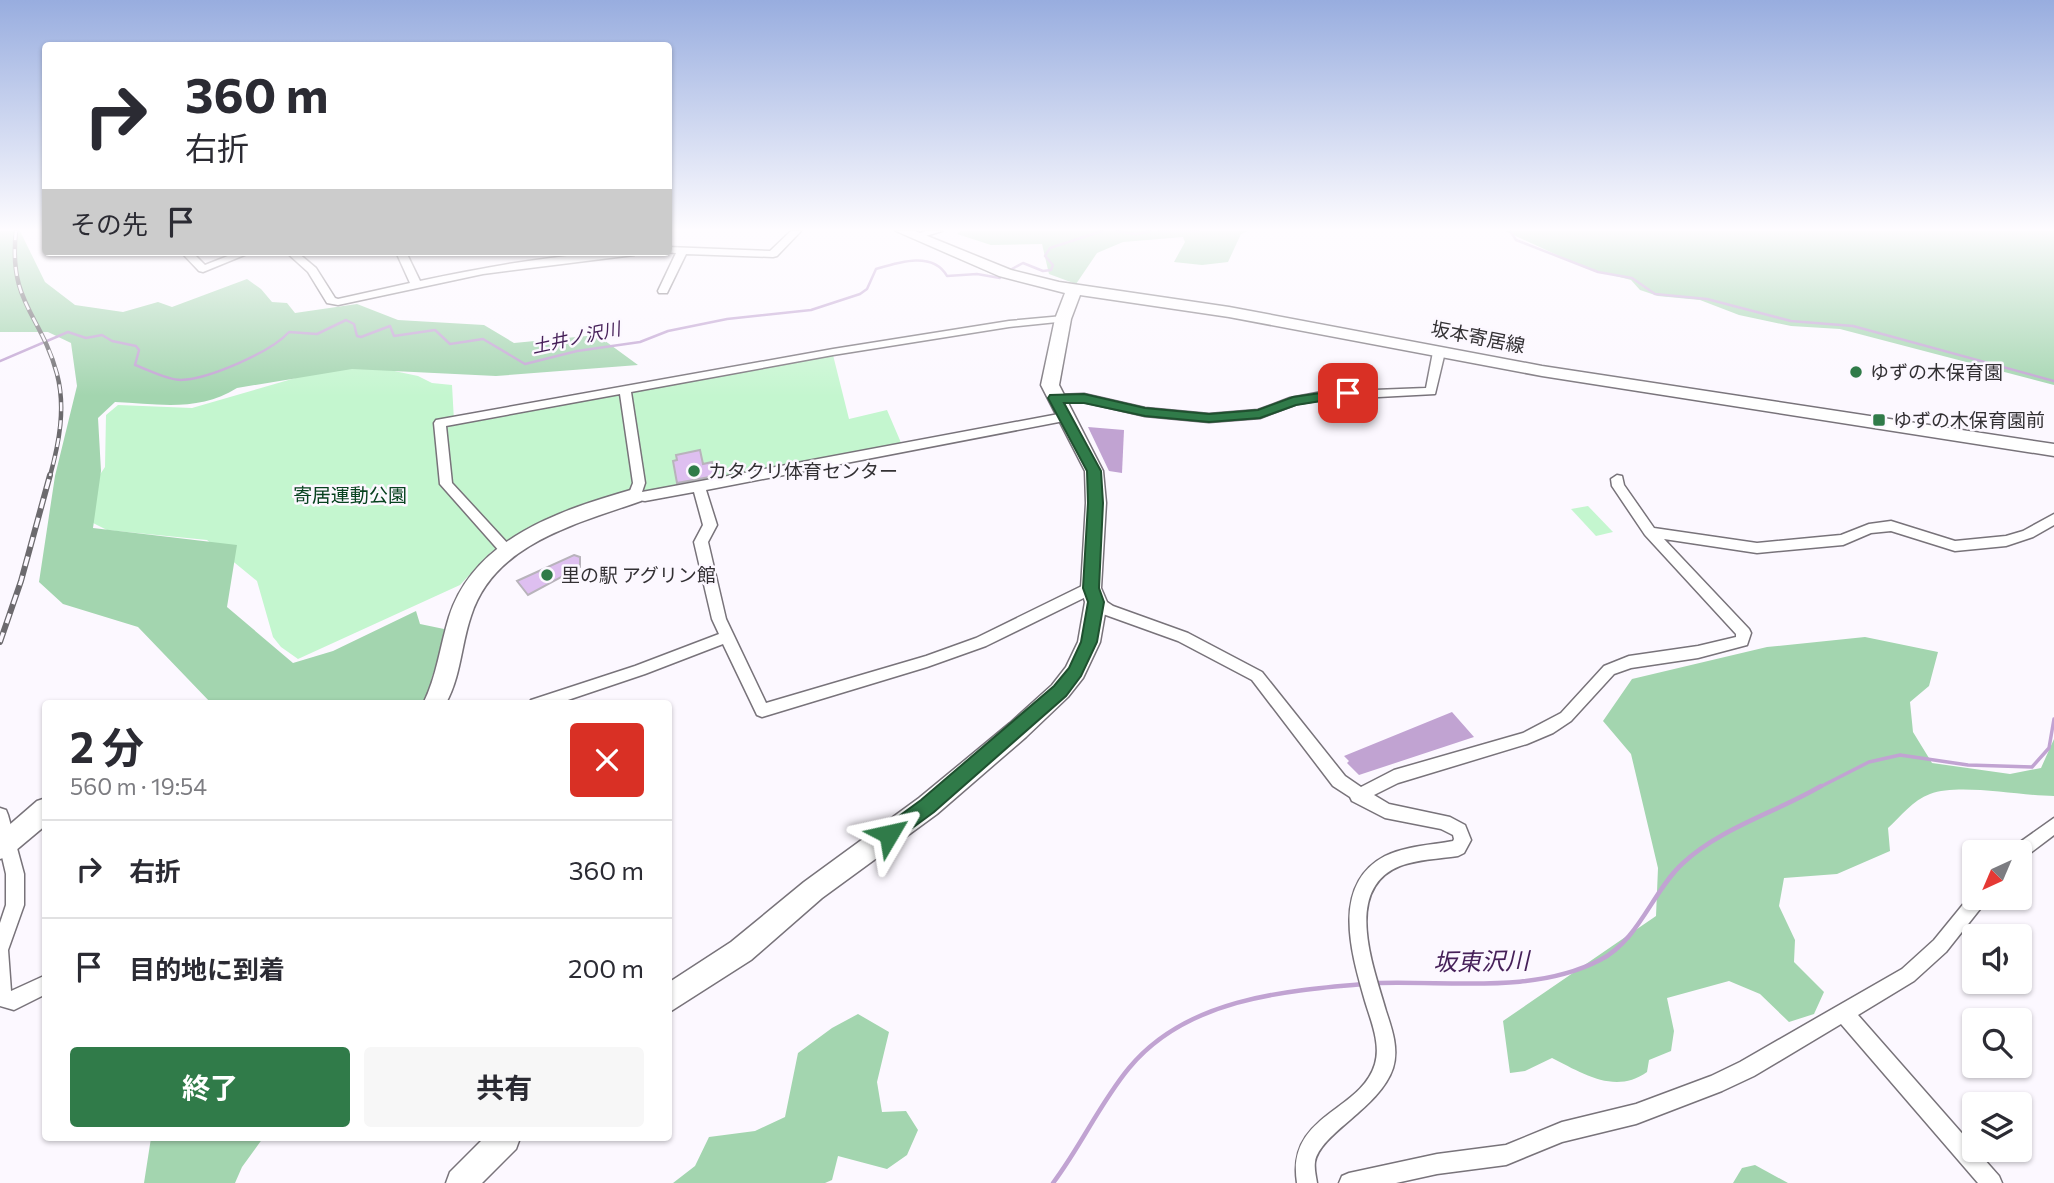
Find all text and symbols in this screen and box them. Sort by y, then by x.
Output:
text: 360 m [185,63,328,123]
icon: right [70,70,161,161]
text: 右折 [185,127,249,167]
icon: arrive [162,203,200,241]
text: その先 [70,208,148,239]
water label: 土井ノ沢川 [529,316,624,357]
street label: 坂本寄居線 [1429,316,1527,357]
place label: ゆずの木保育園 [1870,360,2003,383]
pin [1318,363,1378,423]
marker: ゆずの木保育園 [1848,364,1864,380]
icon: arrive [1329,374,1367,412]
place label: ゆずの木保育園前 [1893,408,2045,431]
marker: ゆずの木保育園前 [1871,412,1887,428]
place label: カタクリ体育センター [708,459,898,482]
marker: カタクリ体育センター [686,463,702,479]
park label: 寄居運動公園 [293,483,407,506]
place label: 里の駅 アグリン館 [561,563,716,586]
marker: 里の駅 アグリン館 [539,567,555,583]
text: 2 分 [70,720,144,772]
button: close [570,723,644,797]
text: 560 m · 19:54 [70,772,207,800]
position arrow [852,797,926,871]
north arrow [1962,840,2032,910]
map controls [1962,840,2032,1162]
icon: right [70,850,108,888]
text: 360 m [569,854,644,885]
text: 右折 [129,855,181,886]
button: sound [1962,924,2032,994]
water label: 坂東沢川 [1433,945,1532,976]
icon: arrive [70,948,108,986]
text: 200 m [568,952,644,983]
text: 目的地に到着 [129,953,285,984]
button: search [1962,1008,2032,1078]
button: 終了 [70,1047,350,1127]
button: 共有 [364,1047,644,1127]
button: layers [1962,1092,2032,1162]

